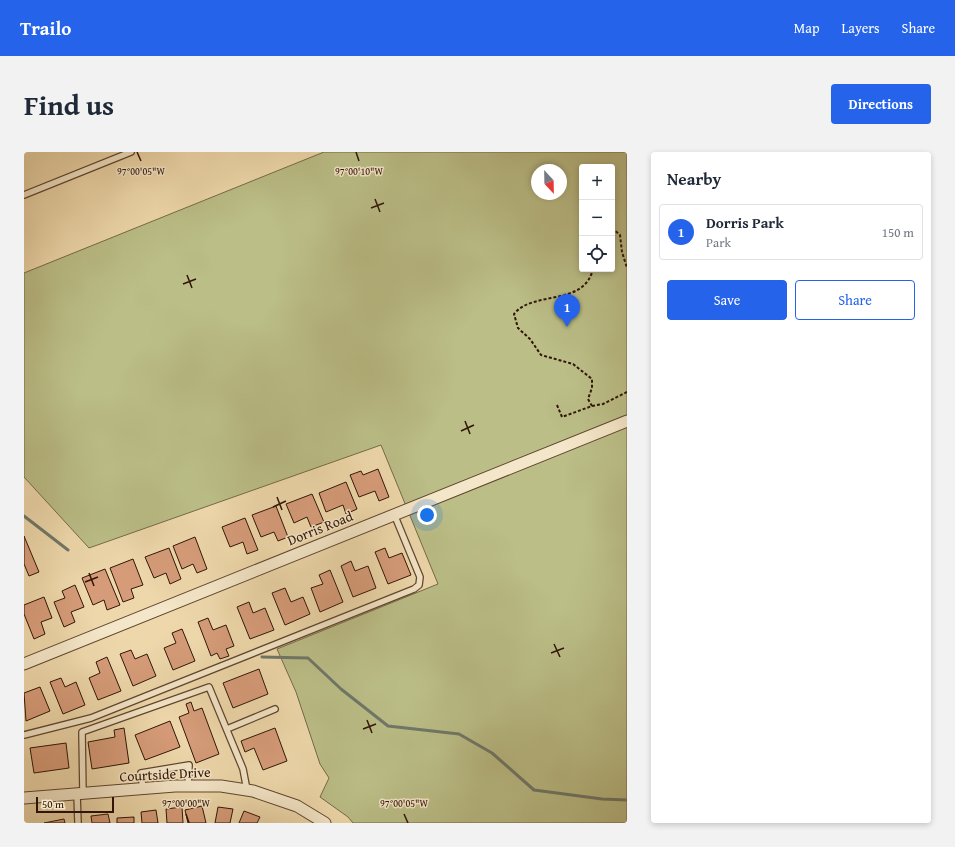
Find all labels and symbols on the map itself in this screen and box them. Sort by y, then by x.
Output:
text: 97°00'05"W [117,164,165,179]
text: 97°00'10"W [335,164,383,179]
north arrow [531,164,567,200]
pin: 1 [554,294,580,327]
your location [417,505,437,525]
street label: Dorris Road [284,506,356,550]
street label: Courtside Drive [119,762,211,786]
scale bar [36,795,114,814]
text: 97°00'00"W [162,796,210,811]
text: 97°00'05"W [380,796,428,811]

